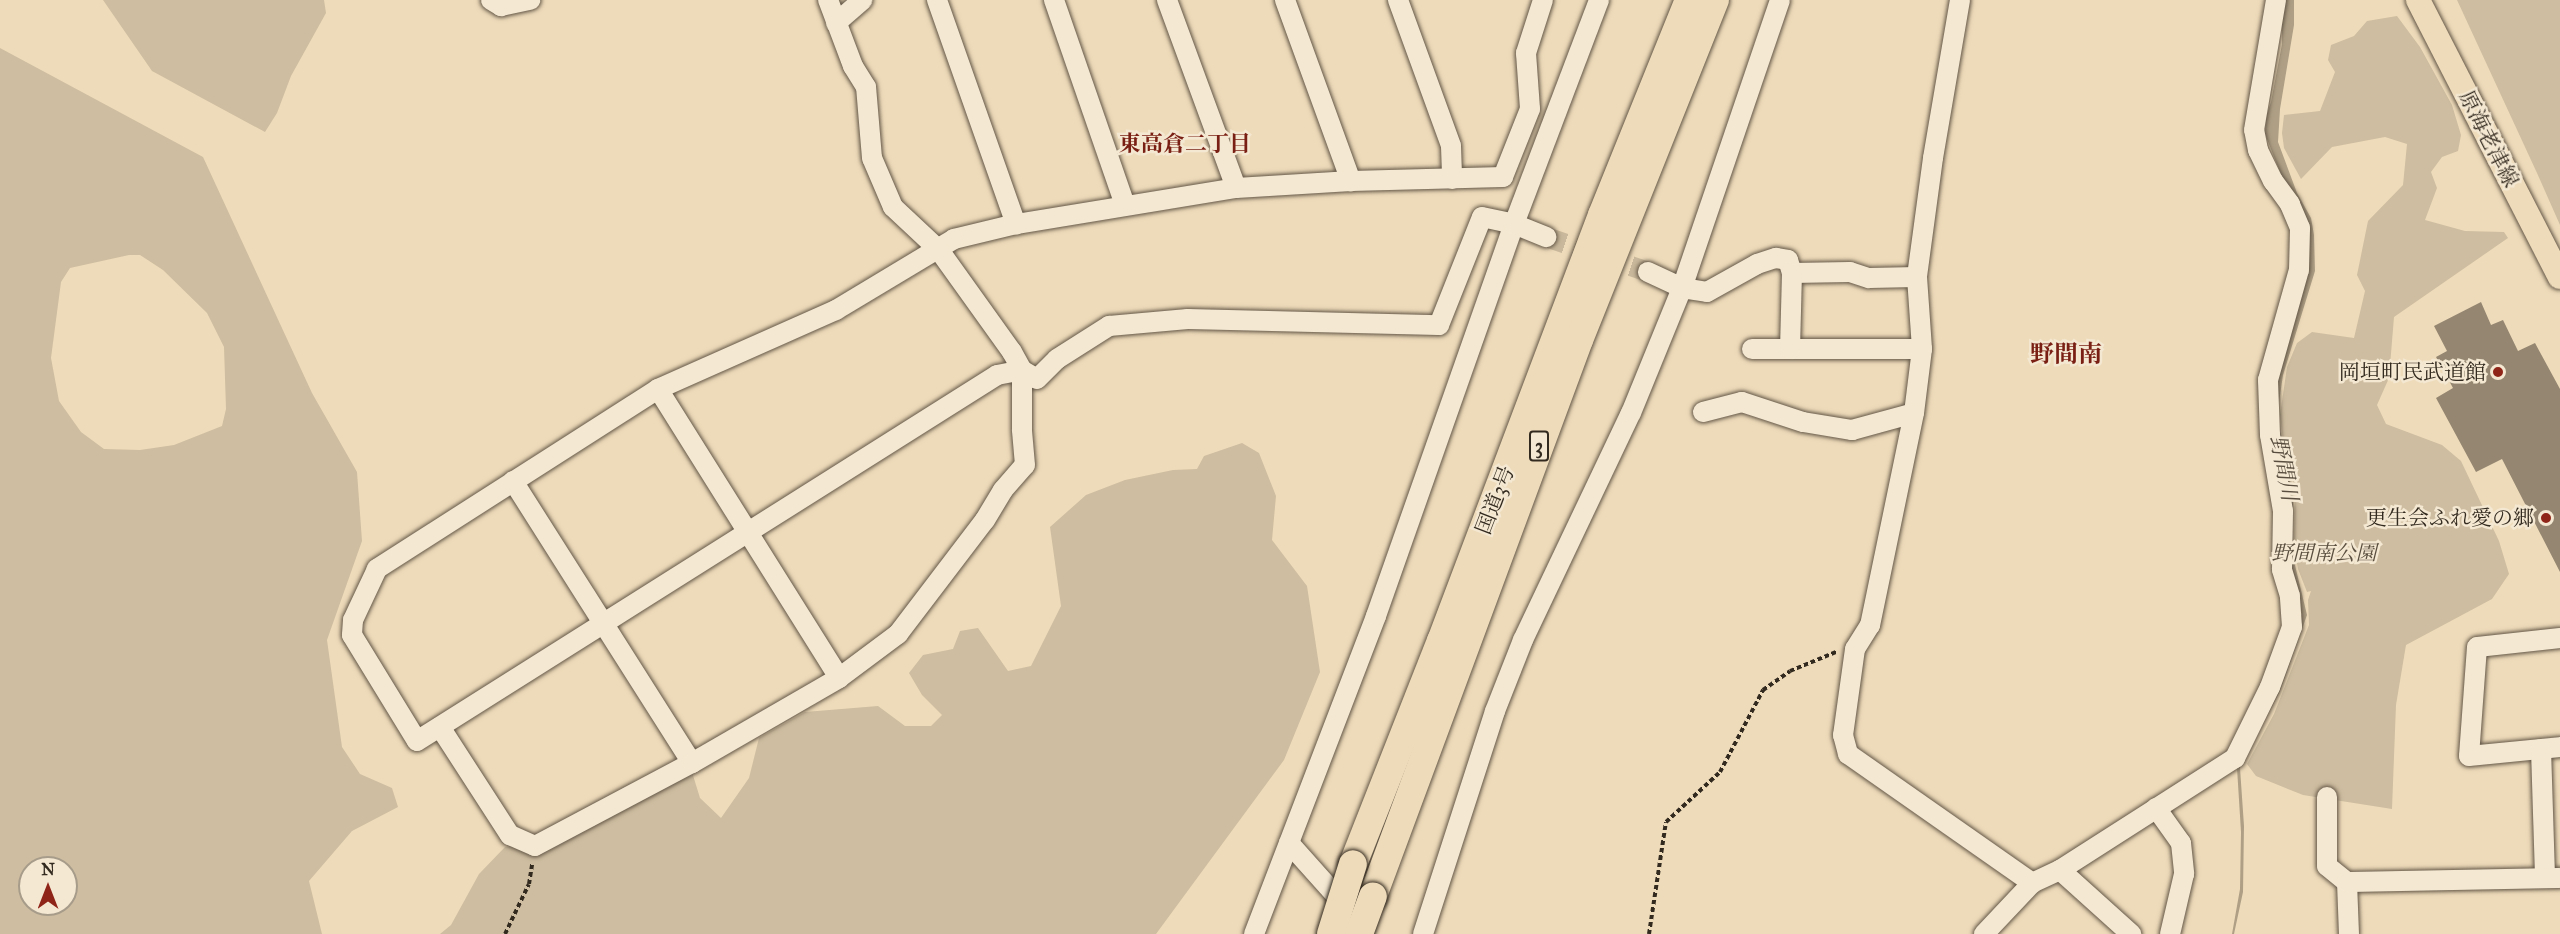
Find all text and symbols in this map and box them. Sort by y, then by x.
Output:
street label: 原海老津線 [2454,87,2524,191]
district label: 東高倉二丁目 [1119,131,1251,157]
district label: 野間南 [2030,341,2102,369]
place label: 岡垣町民武道館 [2339,359,2486,385]
marker: 岡垣町民武道館 [2491,365,2505,379]
road number: 3 [1528,429,1550,463]
water label: 野間川 [2265,433,2303,503]
street label: 国道3号 [1470,462,1520,538]
place label: 更生会ふれ愛の郷 [2366,505,2534,531]
marker: 更生会ふれ愛の郷 [2539,511,2553,525]
park label: 野間南公園 [2272,540,2376,566]
north arrow [18,856,78,916]
text: N [41,860,55,879]

